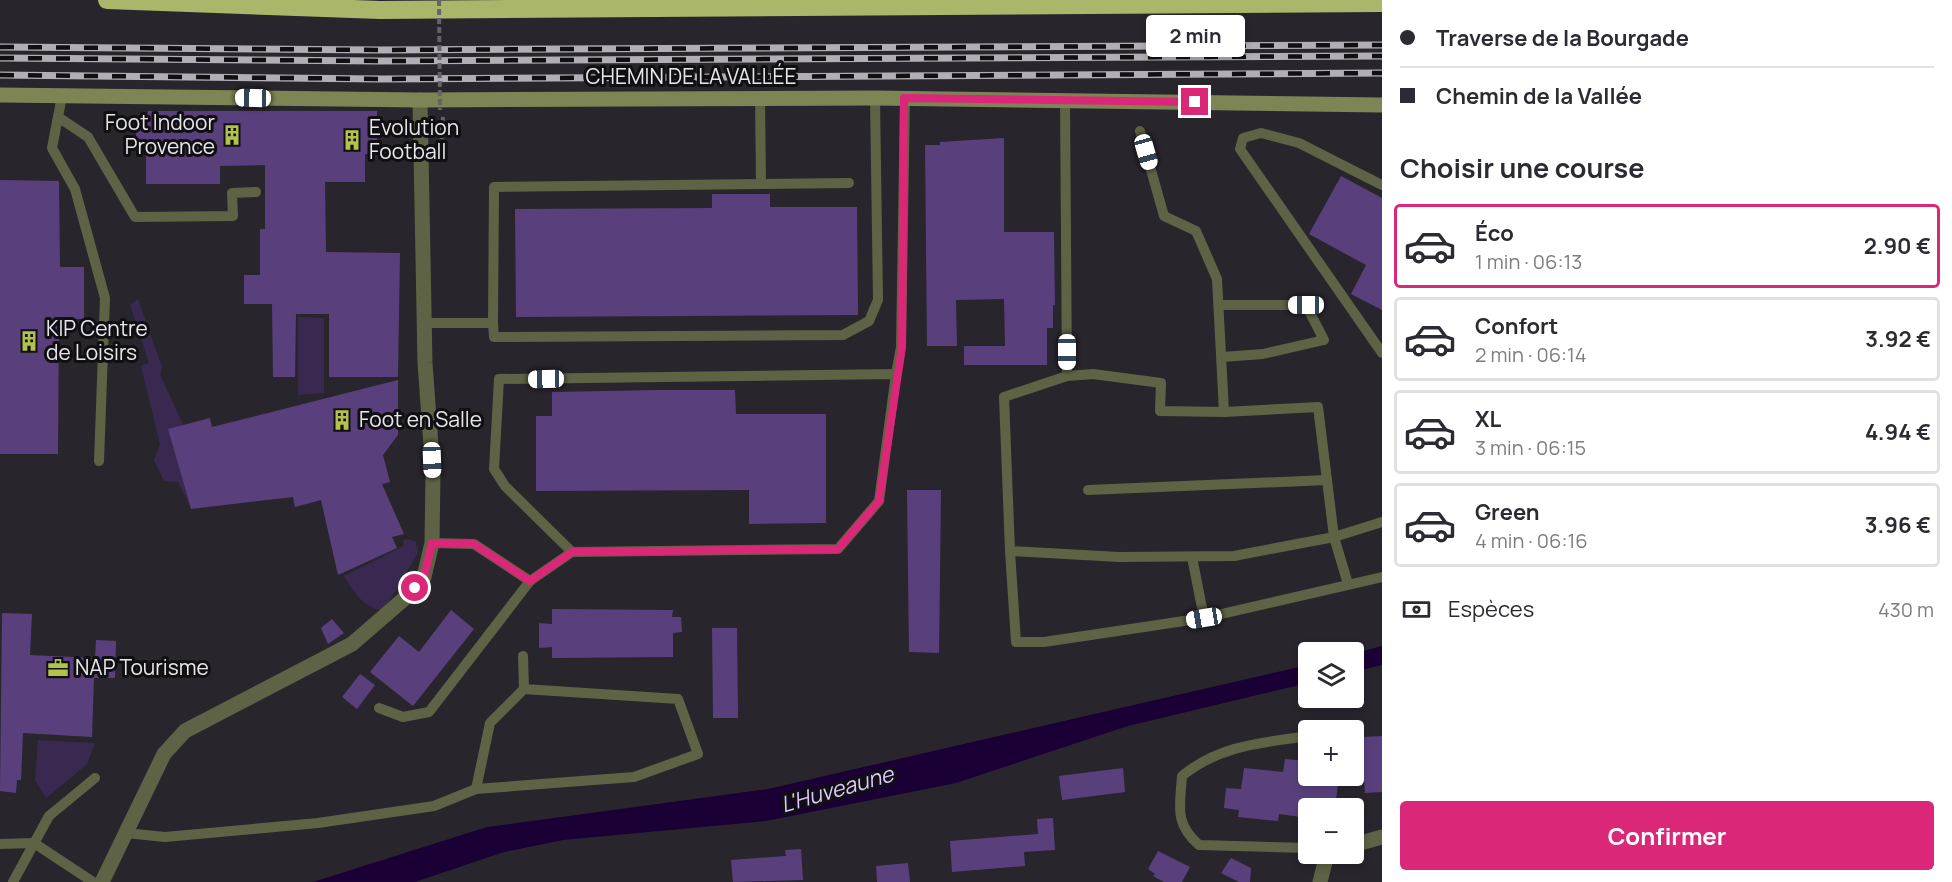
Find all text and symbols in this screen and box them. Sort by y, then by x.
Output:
callout: 2 min [1146,15,1244,57]
text: 2 min [1169,22,1222,49]
text: Traverse de la Bourgade [1436,23,1689,53]
street label: CHEMIN DE LA VALLÉE [586,62,796,90]
text: Chemin de la Vallée [1436,81,1642,111]
route end [1181,88,1208,115]
car [235,89,271,107]
place label: Foot Indoor Provence [105,108,215,160]
place label: Evolution Football [369,113,459,165]
building icon: Foot Indoor Provence [220,123,244,147]
building icon: Evolution Football [340,128,364,152]
car [1132,132,1160,172]
text: Choisir une course [1400,149,1644,186]
text: Éco [1475,218,1514,248]
icon: car [1403,219,1457,273]
text: 2.90 € [1864,231,1931,261]
text: 1 min · 06:13 [1475,248,1582,275]
car [1288,296,1324,314]
text: Confort [1475,311,1558,341]
icon: car [1403,312,1457,366]
place label: KIP Centre de Loisirs [46,314,148,366]
text: 3.92 € [1865,324,1931,354]
building icon: KIP Centre de Loisirs [17,329,41,353]
car [1058,334,1076,370]
text: 2 min · 06:14 [1475,341,1587,368]
car [528,370,564,388]
text: XL [1475,404,1501,434]
place label: Foot en Salle [359,405,482,433]
icon: car [1403,405,1457,459]
building icon: Foot en Salle [330,408,354,432]
text: 4.94 € [1865,417,1931,447]
text: 3 min · 06:15 [1475,434,1586,461]
car [422,442,442,478]
text: Green [1475,497,1540,527]
icon: car [1403,498,1457,552]
text: 3.96 € [1865,510,1931,540]
text: 4 min · 06:16 [1475,527,1588,554]
route start [401,574,428,601]
icon: cash [1400,593,1433,626]
text: Espèces [1448,594,1534,624]
text: 430 m [1878,596,1934,623]
car [1185,606,1223,630]
map controls [1298,642,1364,864]
button: layers [1298,642,1364,708]
place label: NAP Tourisme [75,653,209,681]
office icon: NAP Tourisme [46,656,70,680]
button: + [1298,720,1364,786]
water label: L'Huveaune [777,758,898,819]
button: − [1298,798,1364,864]
button: Confirmer [1400,801,1934,870]

